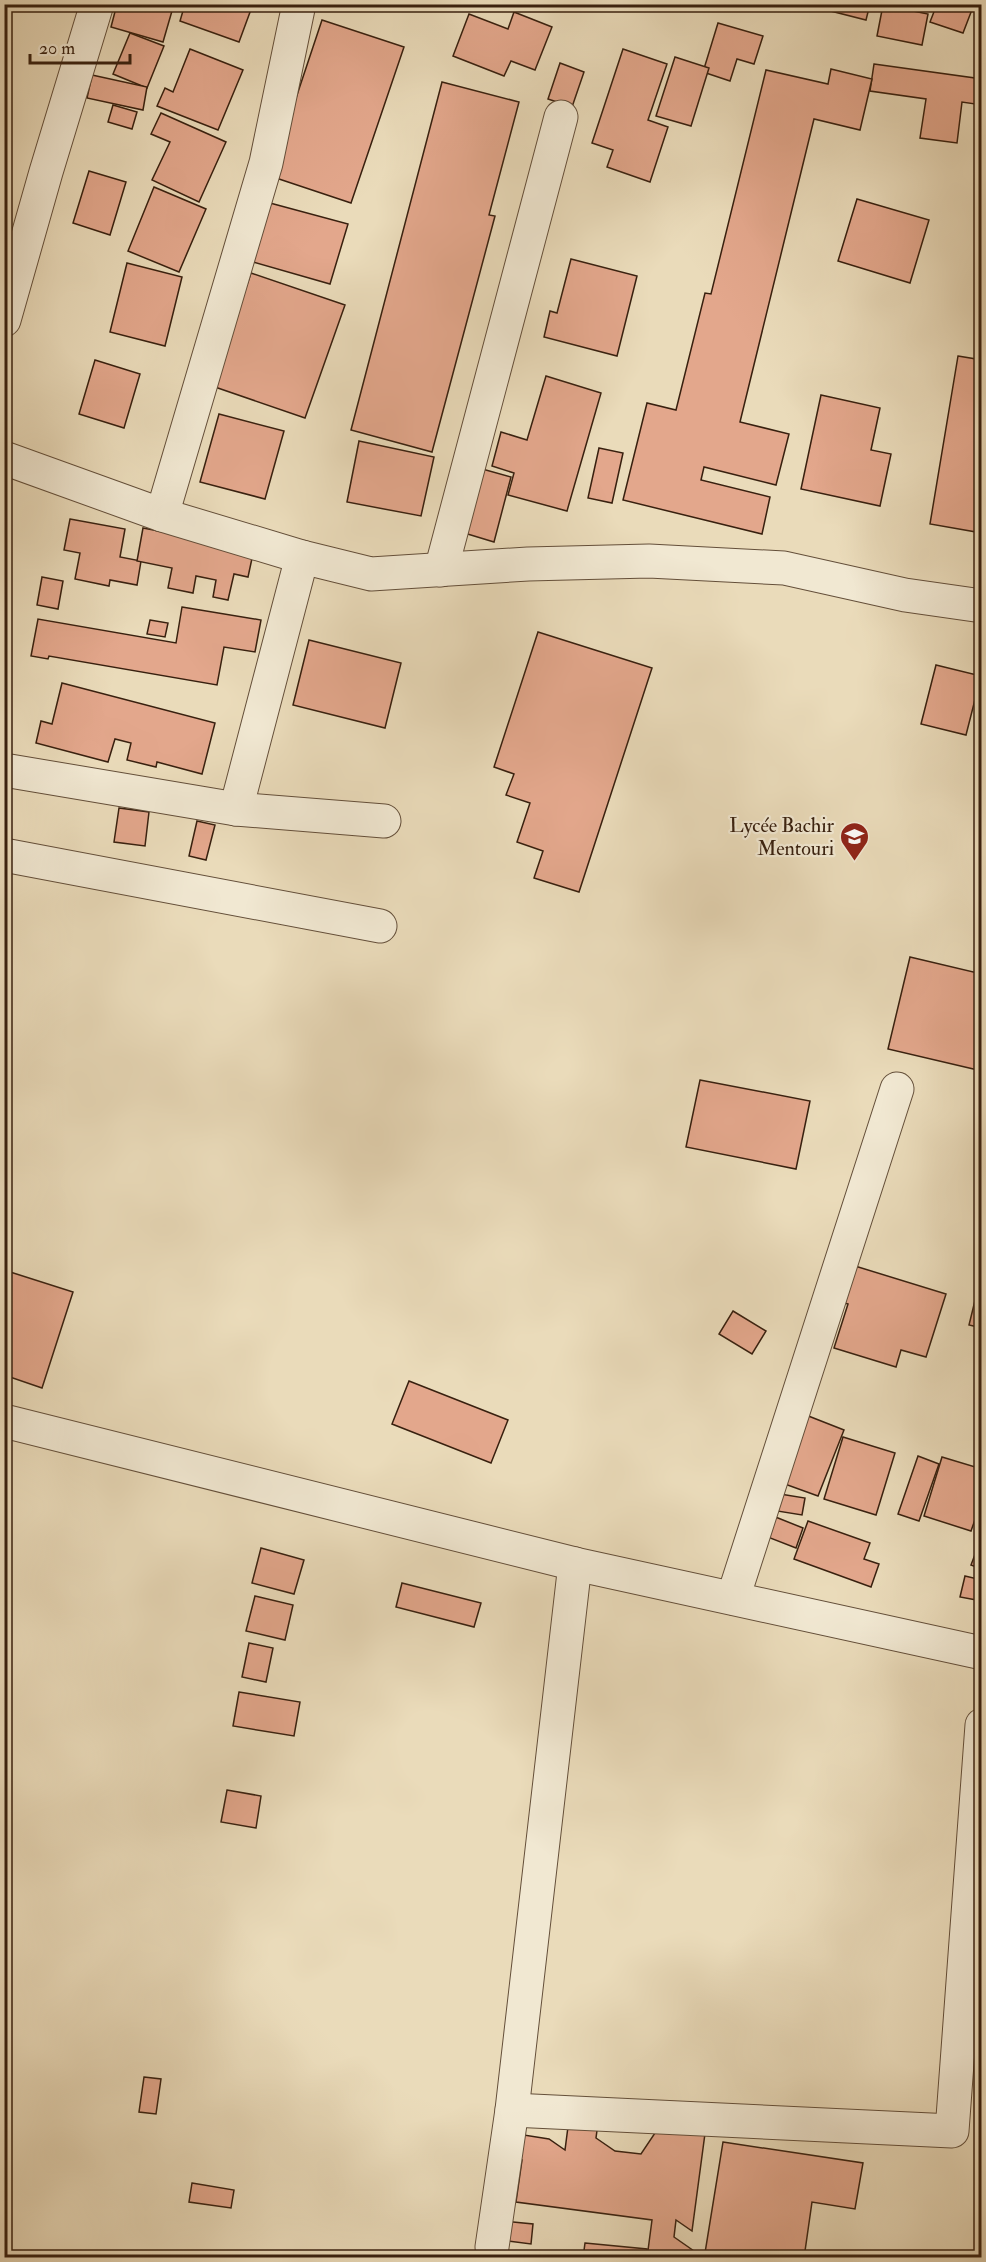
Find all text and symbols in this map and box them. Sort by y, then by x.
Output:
scale bar [30,27,130,65]
text: 20 m [39,37,75,60]
place label: Lycée Bachir Mentouri [729,813,835,861]
school or university icon: Lycée Bachir Mentouri [839,820,871,862]

